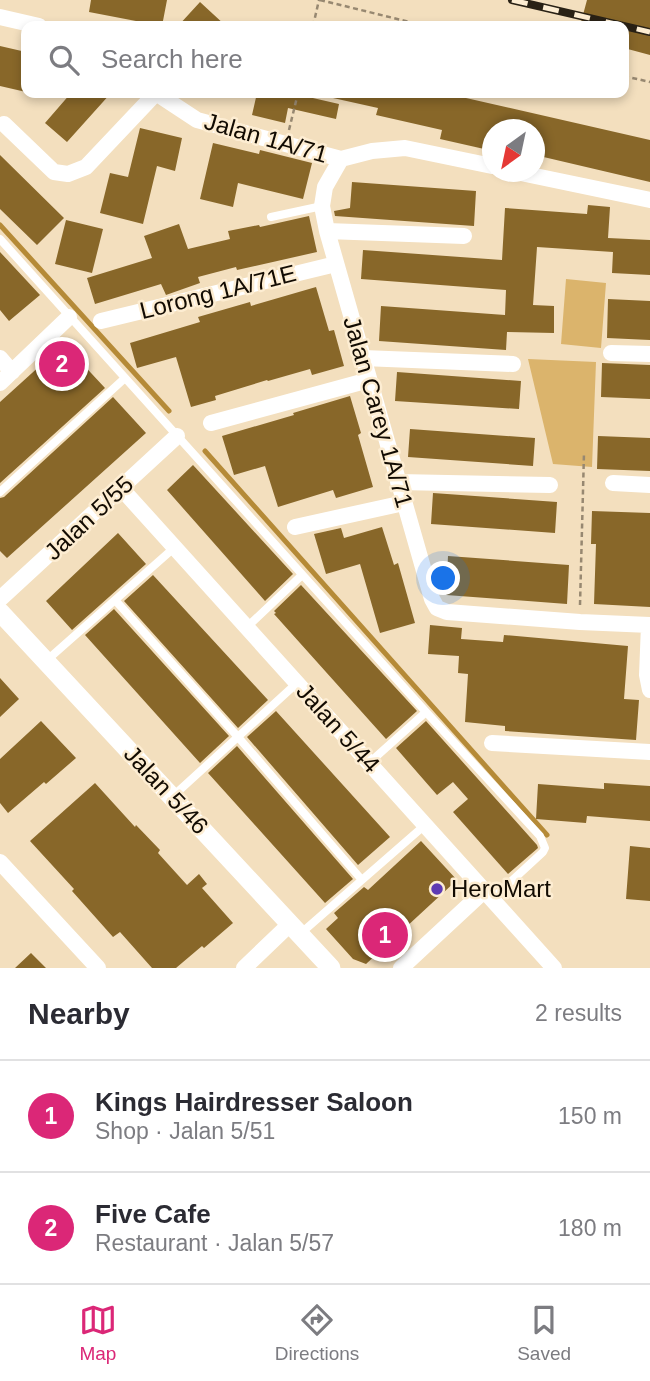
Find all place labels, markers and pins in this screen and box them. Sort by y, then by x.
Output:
pin: 2 [39,338,85,390]
place label: HeroMart [451,875,551,902]
marker: HeroMart [429,881,445,897]
pin: 1 [362,909,408,961]

